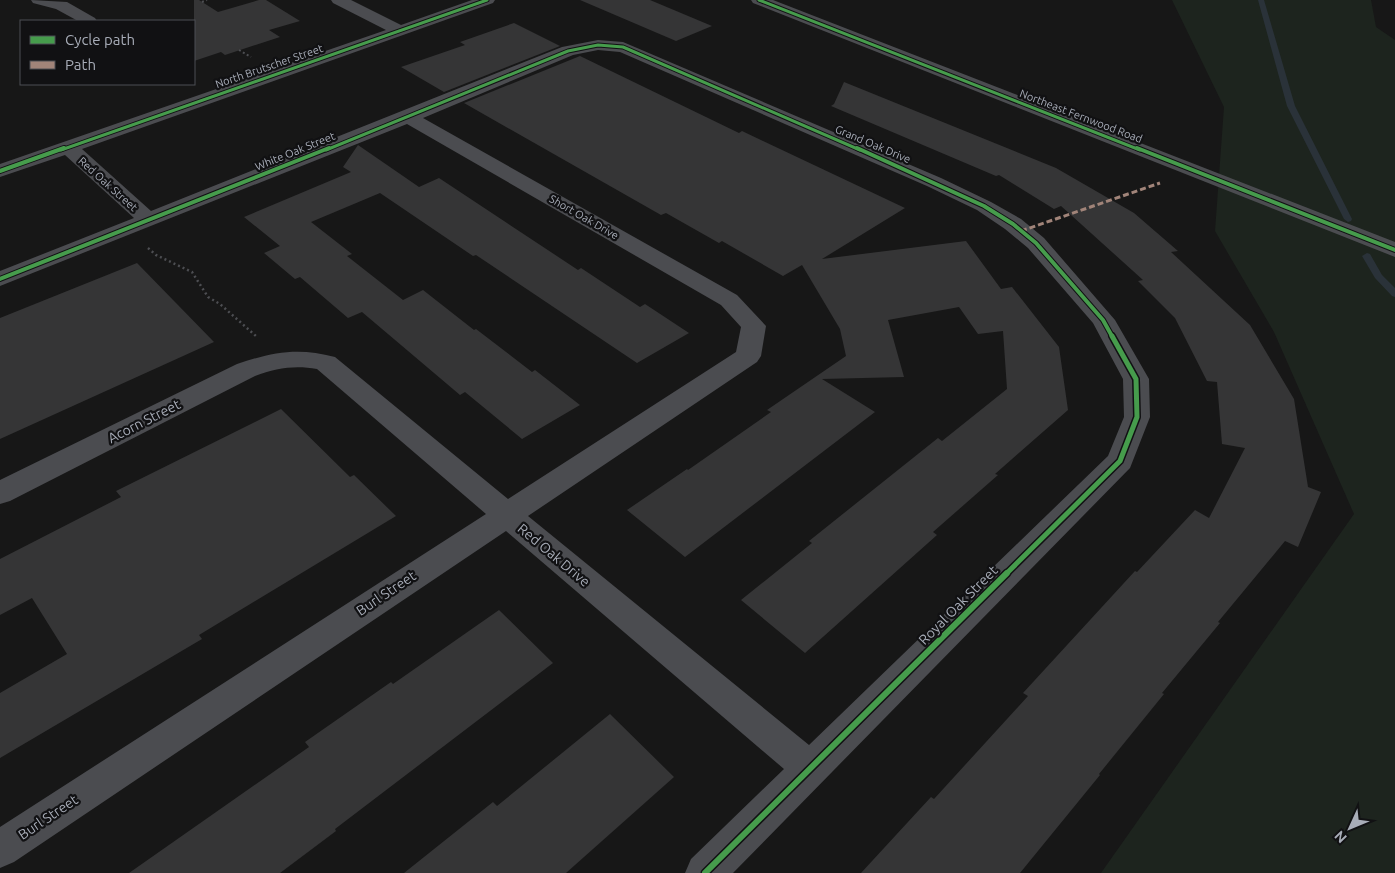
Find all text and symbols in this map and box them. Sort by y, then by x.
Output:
legend [20,20,195,85]
text: Cycle path [65,31,135,48]
street label: North Brutscher Street [214,42,325,90]
text: Path [65,56,96,73]
street label: Northeast Fernwood Road [1018,87,1144,145]
street label: Grand Oak Drive [834,123,912,165]
street label: White Oak Street [253,129,337,172]
street label: Red Oak Street [76,155,140,214]
street label: Short Oak Drive [547,192,621,242]
street label: Acorn Street [105,396,183,446]
street label: Red Oak Drive [515,520,593,590]
street label: Royal Oak Street [915,562,1001,648]
street label: Burl Street [353,567,419,619]
street label: Burl Street [15,791,81,843]
north arrow [1325,803,1375,853]
text: N [1331,828,1350,846]

